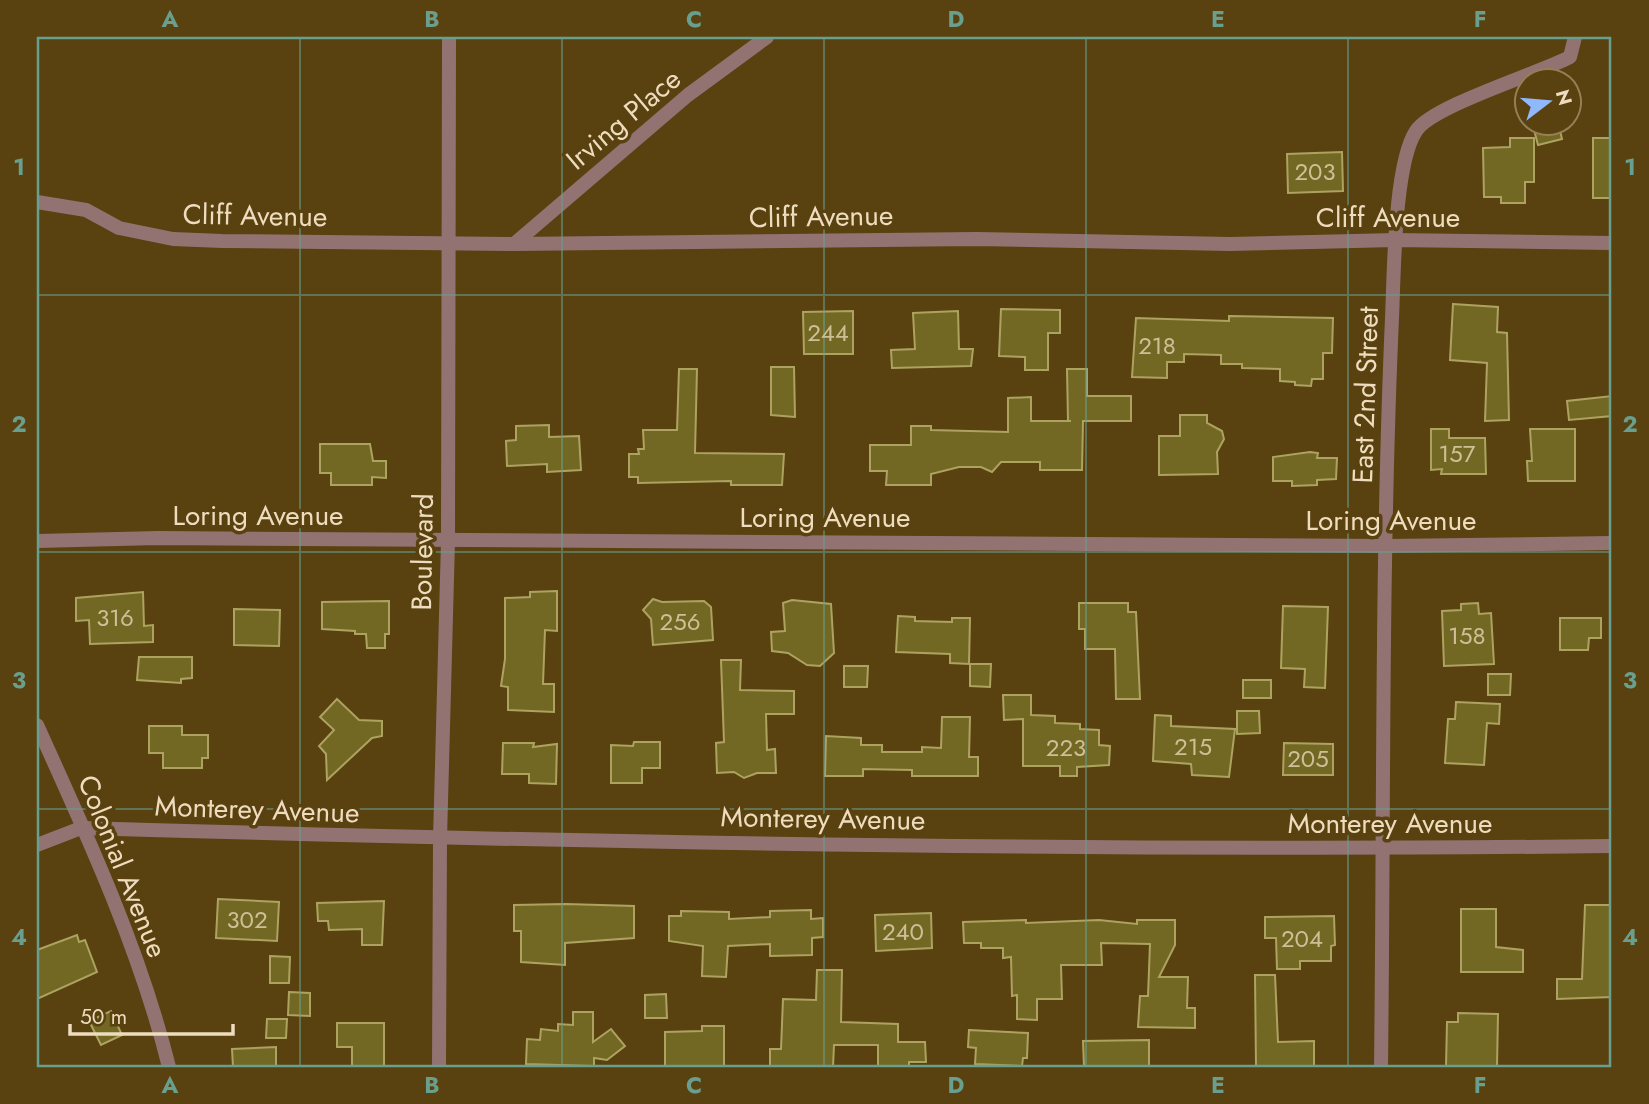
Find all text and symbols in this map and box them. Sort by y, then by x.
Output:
text: A [161,2,179,36]
text: B [424,2,440,36]
text: C [686,2,702,36]
text: D [948,2,965,36]
text: E [1211,2,1225,36]
text: F [1474,2,1486,36]
street label: Irving Place [557,59,690,180]
north arrow [1512,66,1582,136]
text: N [1549,86,1579,108]
text: 1 [13,150,25,184]
text: 1 [1624,150,1636,184]
house number: 203 [1294,154,1336,189]
street label: Cliff Avenue [182,194,328,237]
street label: Cliff Avenue [748,195,894,238]
street label: Cliff Avenue [1316,197,1460,238]
street label: East 2nd Street [1342,306,1389,484]
house number: 244 [807,315,849,350]
house number: 218 [1138,328,1176,363]
text: 2 [11,407,27,441]
text: 2 [1622,407,1638,441]
house number: 157 [1439,436,1476,471]
street label: Boulevard [401,493,444,611]
street label: Loring Avenue [172,495,344,536]
street label: Loring Avenue [739,497,911,538]
street label: Loring Avenue [1305,500,1477,541]
house number: 316 [96,600,134,635]
house number: 256 [659,604,701,639]
house number: 158 [1448,618,1486,653]
text: 3 [12,663,26,697]
text: 3 [1623,663,1637,697]
house number: 215 [1174,729,1212,764]
house number: 223 [1046,730,1086,765]
house number: 205 [1287,741,1329,776]
street label: Colonial Avenue [67,769,178,964]
street label: Monterey Avenue [154,785,360,834]
street label: Monterey Avenue [720,796,926,841]
street label: Monterey Avenue [1288,803,1492,844]
house number: 302 [226,902,268,937]
house number: 240 [882,914,924,949]
text: 4 [11,920,27,954]
text: 4 [1622,920,1638,954]
house number: 204 [1281,921,1323,956]
scale bar [70,992,233,1036]
text: 50 m [80,1002,127,1032]
text: A [161,1068,179,1102]
text: B [424,1068,440,1102]
text: C [686,1068,702,1102]
text: D [948,1068,965,1102]
text: E [1211,1068,1225,1102]
text: F [1474,1068,1486,1102]

